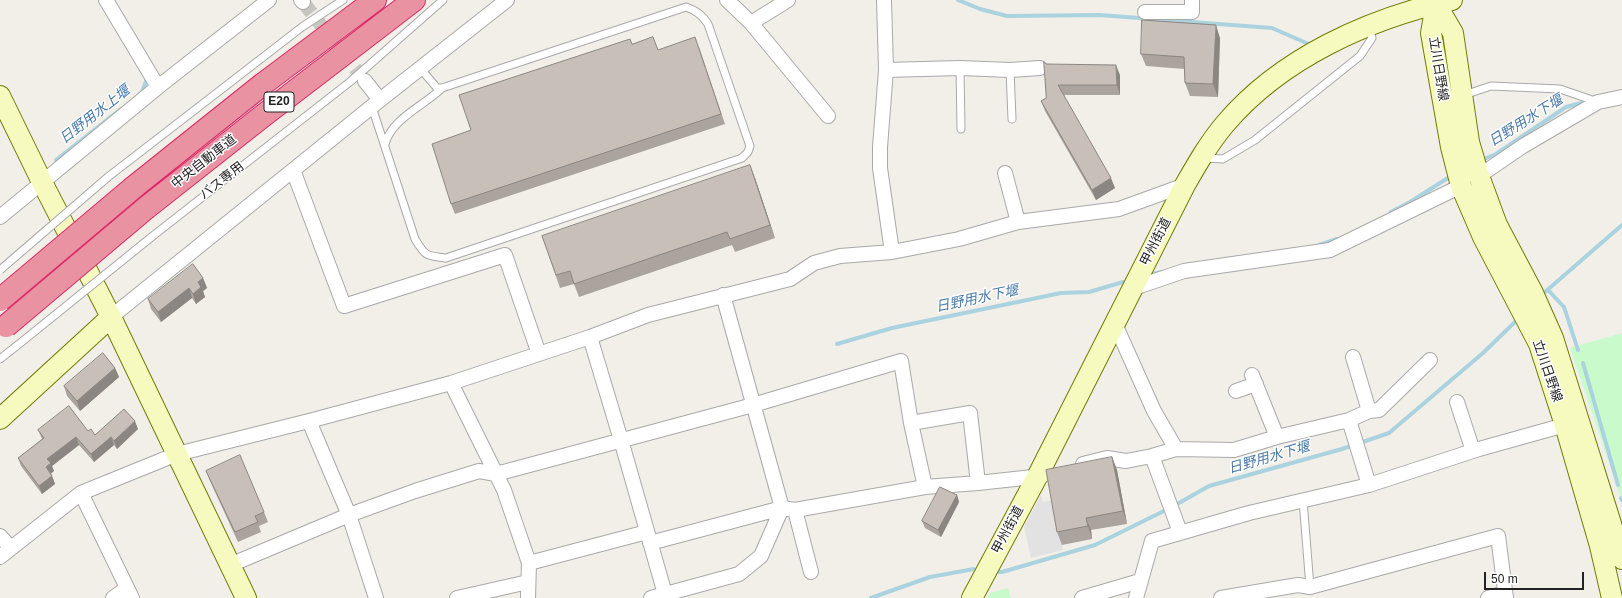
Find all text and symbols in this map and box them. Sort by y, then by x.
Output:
street label: 立川日野線 [1425,36,1451,102]
water label: 日野用水上堰 [57,83,133,147]
road number: E20 [264,92,294,112]
water label: 日野用水下堰 [1486,92,1566,150]
street label: 中央自動車道 [168,132,240,192]
street label: バス専用 [197,159,247,203]
street label: 甲州街道 [1137,215,1175,269]
water label: 日野用水下堰 [934,282,1020,316]
street label: 立川日野線 [1529,338,1565,404]
water label: 日野用水下堰 [1226,438,1312,478]
street label: 甲州街道 [989,503,1027,557]
scale bar [1486,564,1586,590]
text: 50 m [1491,572,1518,586]

